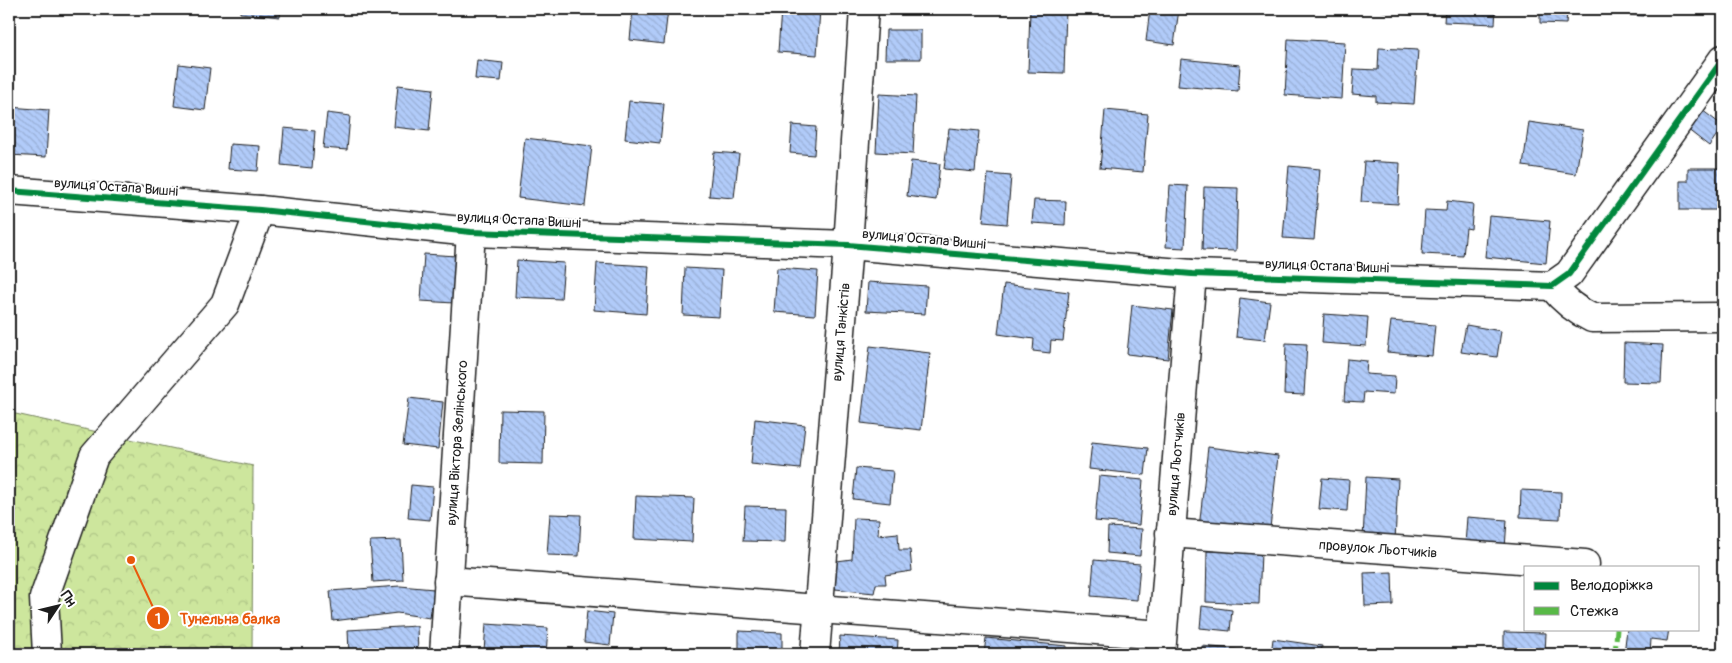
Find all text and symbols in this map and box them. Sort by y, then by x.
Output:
street label: вулиця Остапа Вишні [53,174,179,200]
street label: вулиця Остапа Вишні [456,208,582,232]
street label: вулиця Остапа Вишні [861,225,987,253]
street label: вулиця Остапа Вишні [1265,255,1390,277]
street label: вулиця Танкістів [828,282,854,382]
street label: вулиця Віктора Зелінського [443,359,471,526]
street label: вулиця Льотчиків [1163,411,1189,517]
street label: провулок Льотчиків [1318,536,1438,562]
legend [1524,566,1700,630]
text: Велодоріжка [1570,576,1653,595]
north arrow [32,580,82,630]
text: Пн [57,588,80,610]
text: Стежка [1570,602,1619,621]
callout: Тунельна балка [145,603,290,633]
text: 1 [155,610,161,629]
text: Тунельна балка [179,610,280,629]

